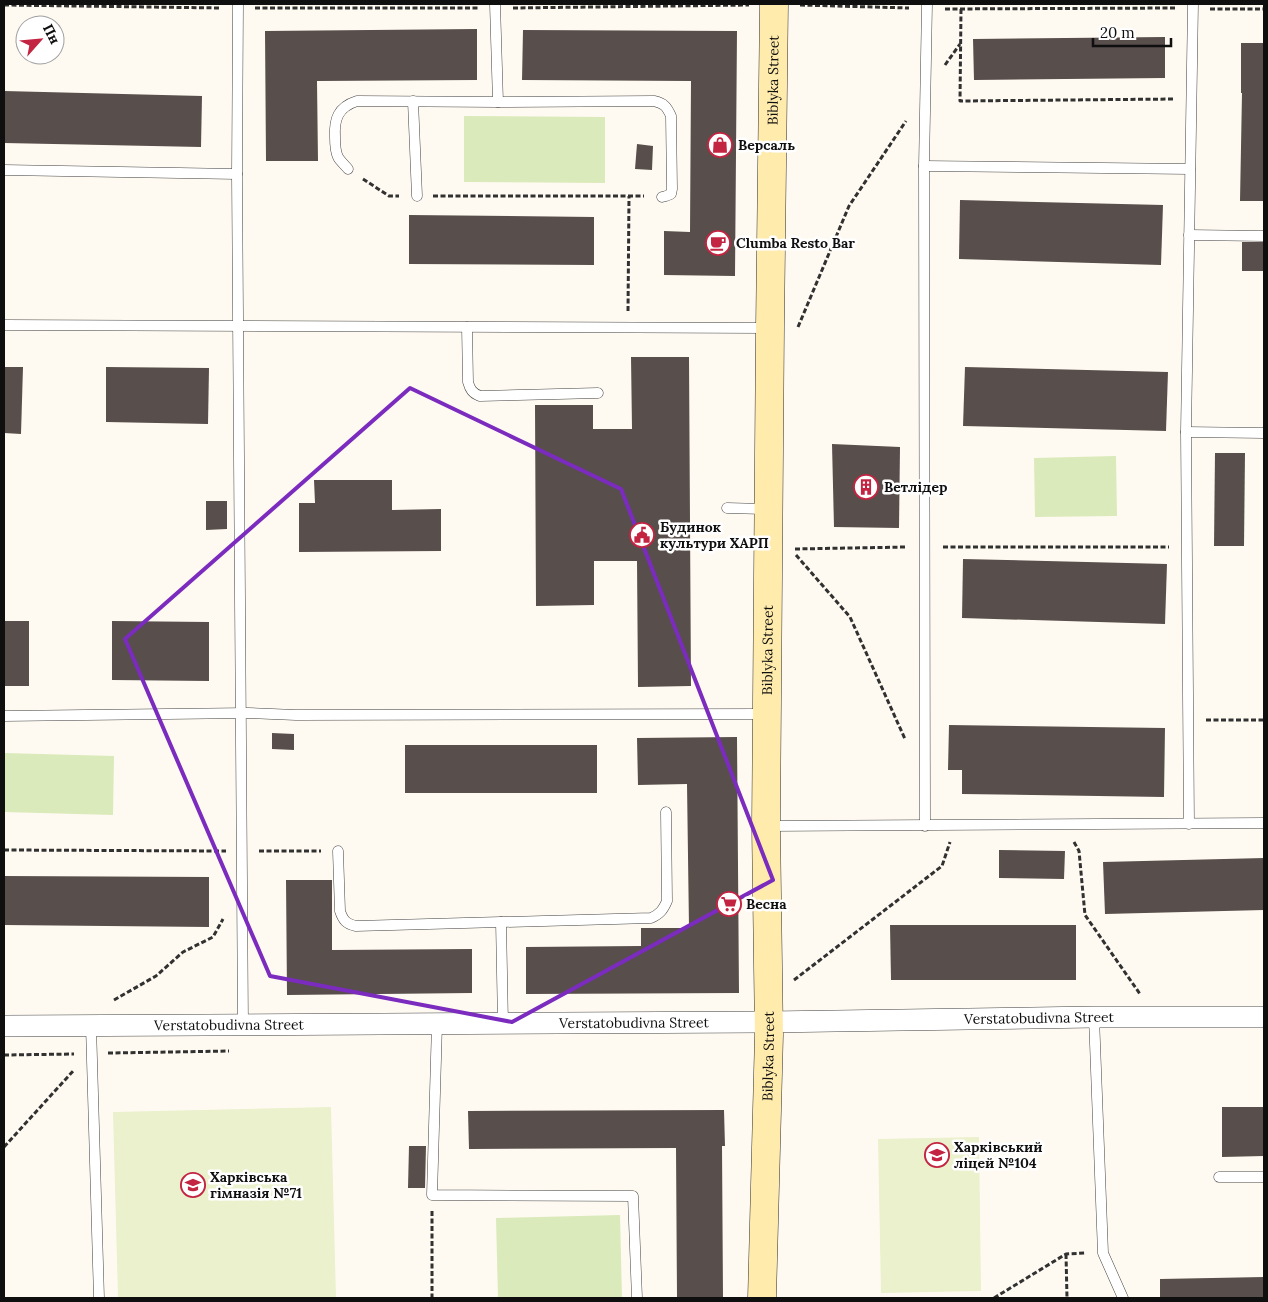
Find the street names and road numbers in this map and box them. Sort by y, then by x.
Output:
street label: Biblyka Street [764,34,783,125]
street label: Biblyka Street [758,604,777,695]
street label: Verstatobudivna Street [963,1008,1115,1028]
street label: Biblyka Street [758,1010,778,1101]
street label: Verstatobudivna Street [558,1013,710,1032]
street label: Verstatobudivna Street [153,1015,305,1034]

